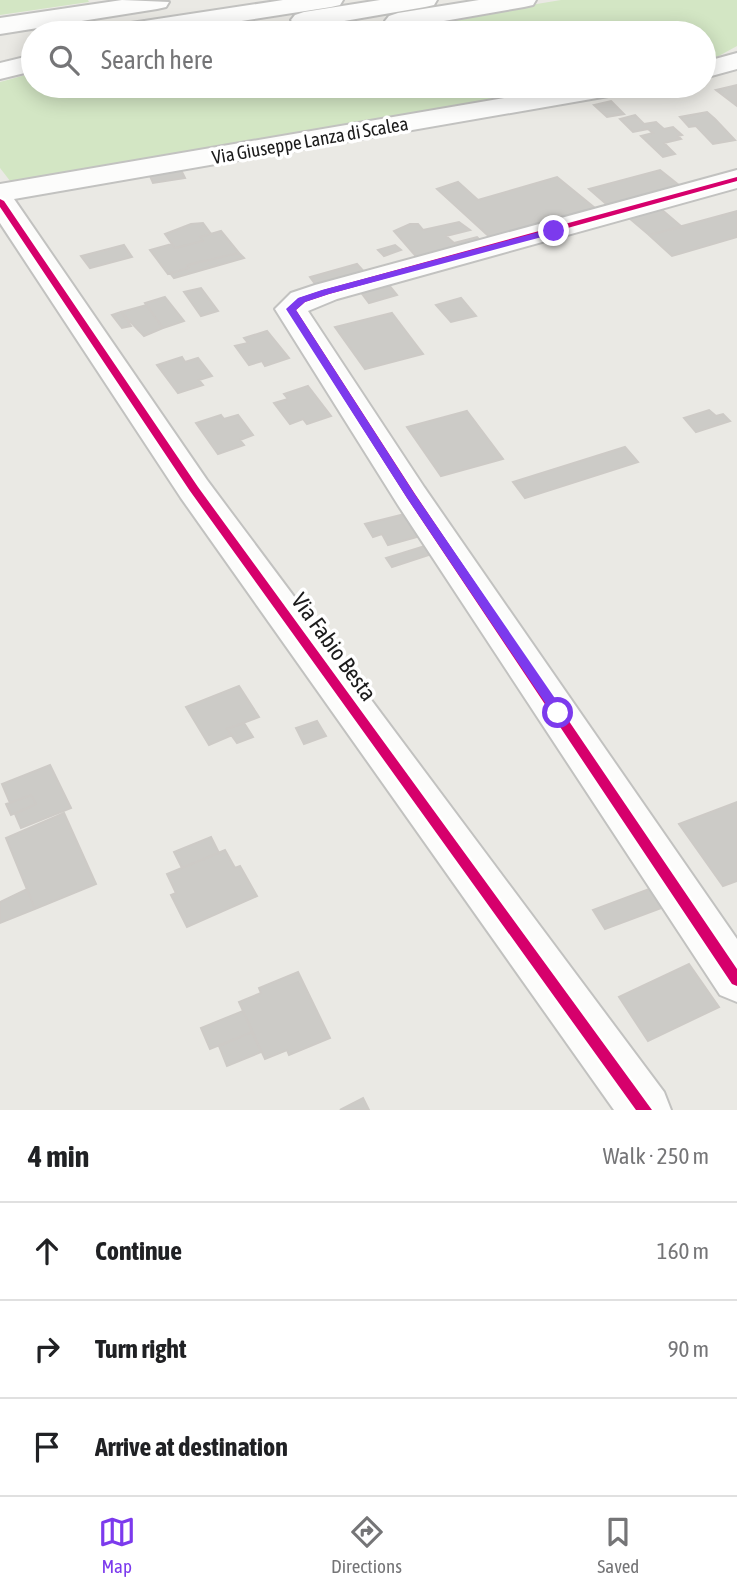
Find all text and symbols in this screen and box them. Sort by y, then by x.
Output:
search box [21,21,716,98]
icon: search [45,41,83,79]
text: Search here [101,45,213,75]
street label: Via Giuseppe Lanza di Scalea [210,112,410,168]
route end [538,215,569,246]
street label: Via Fabio Besta [286,588,382,706]
route start [542,697,573,728]
text: 4 min [28,1139,89,1173]
text: Walk · 250 m [603,1143,709,1169]
icon: ahead [28,1232,66,1270]
text: Continue [95,1236,182,1266]
text: 160 m [657,1238,709,1264]
icon: right [28,1330,66,1368]
text: Turn right [95,1334,186,1364]
text: 90 m [668,1336,709,1362]
icon: arrive [28,1428,66,1466]
text: Arrive at destination [95,1432,288,1462]
tab: Map [98,1513,136,1577]
tab: Directions [331,1513,402,1577]
tab: Saved [597,1513,639,1577]

